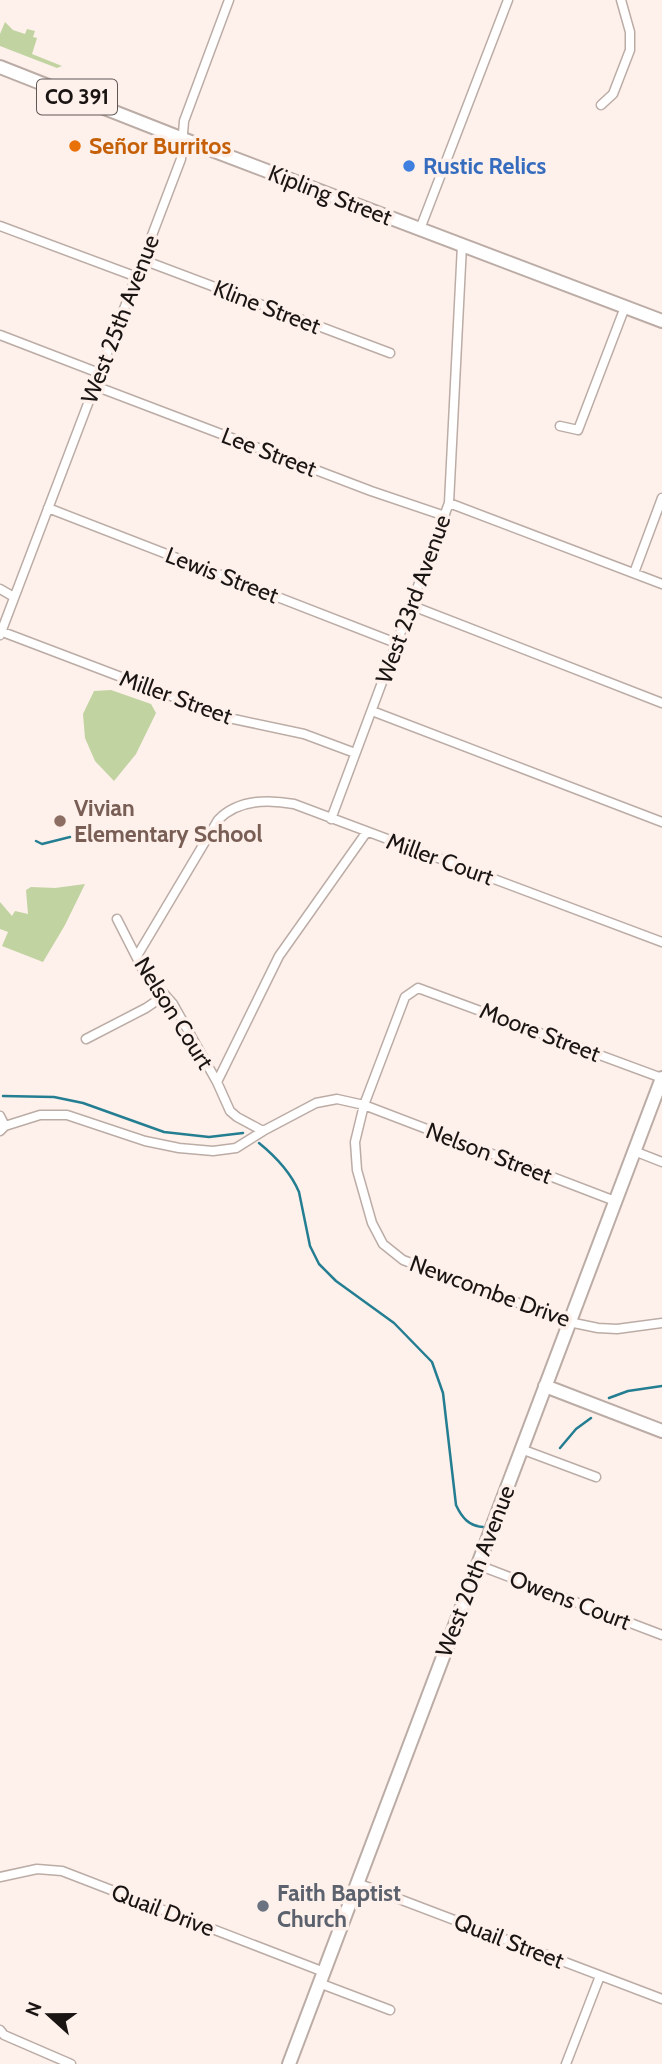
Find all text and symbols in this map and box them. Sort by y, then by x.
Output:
road number: CO 391 [37,80,117,114]
place label: Señor Burritos [89,132,231,160]
marker: Señor Burritos [67,138,83,154]
place label: Rustic Relics [423,152,546,180]
marker: Rustic Relics [401,158,417,174]
street label: Kipling Street [264,159,396,231]
street label: West 25th Avenue [75,231,165,407]
street label: Kline Street [210,274,325,340]
street label: Lee Street [218,421,321,483]
street label: West 23rd Avenue [370,511,457,687]
street label: Lewis Street [162,541,283,609]
street label: Miller Street [116,664,236,730]
place label: Vivian Elementary School [74,794,262,848]
marker: Vivian Elementary School [52,813,68,829]
street label: Miller Court [383,827,498,891]
street label: Nelson Court [129,952,220,1074]
street label: Moore Street [476,996,604,1068]
street label: Nelson Street [422,1116,556,1190]
street label: Newcombe Drive [406,1249,574,1333]
street label: West 20th Avenue [429,1481,521,1661]
street label: Owens Court [506,1564,635,1636]
street label: Quail Drive [108,1878,219,1942]
place label: Faith Baptist Church [277,1879,401,1933]
marker: Faith Baptist Church [255,1898,271,1914]
street label: Quail Street [450,1907,568,1975]
north arrow [14,1980,84,2050]
text: N [20,1999,47,2019]

